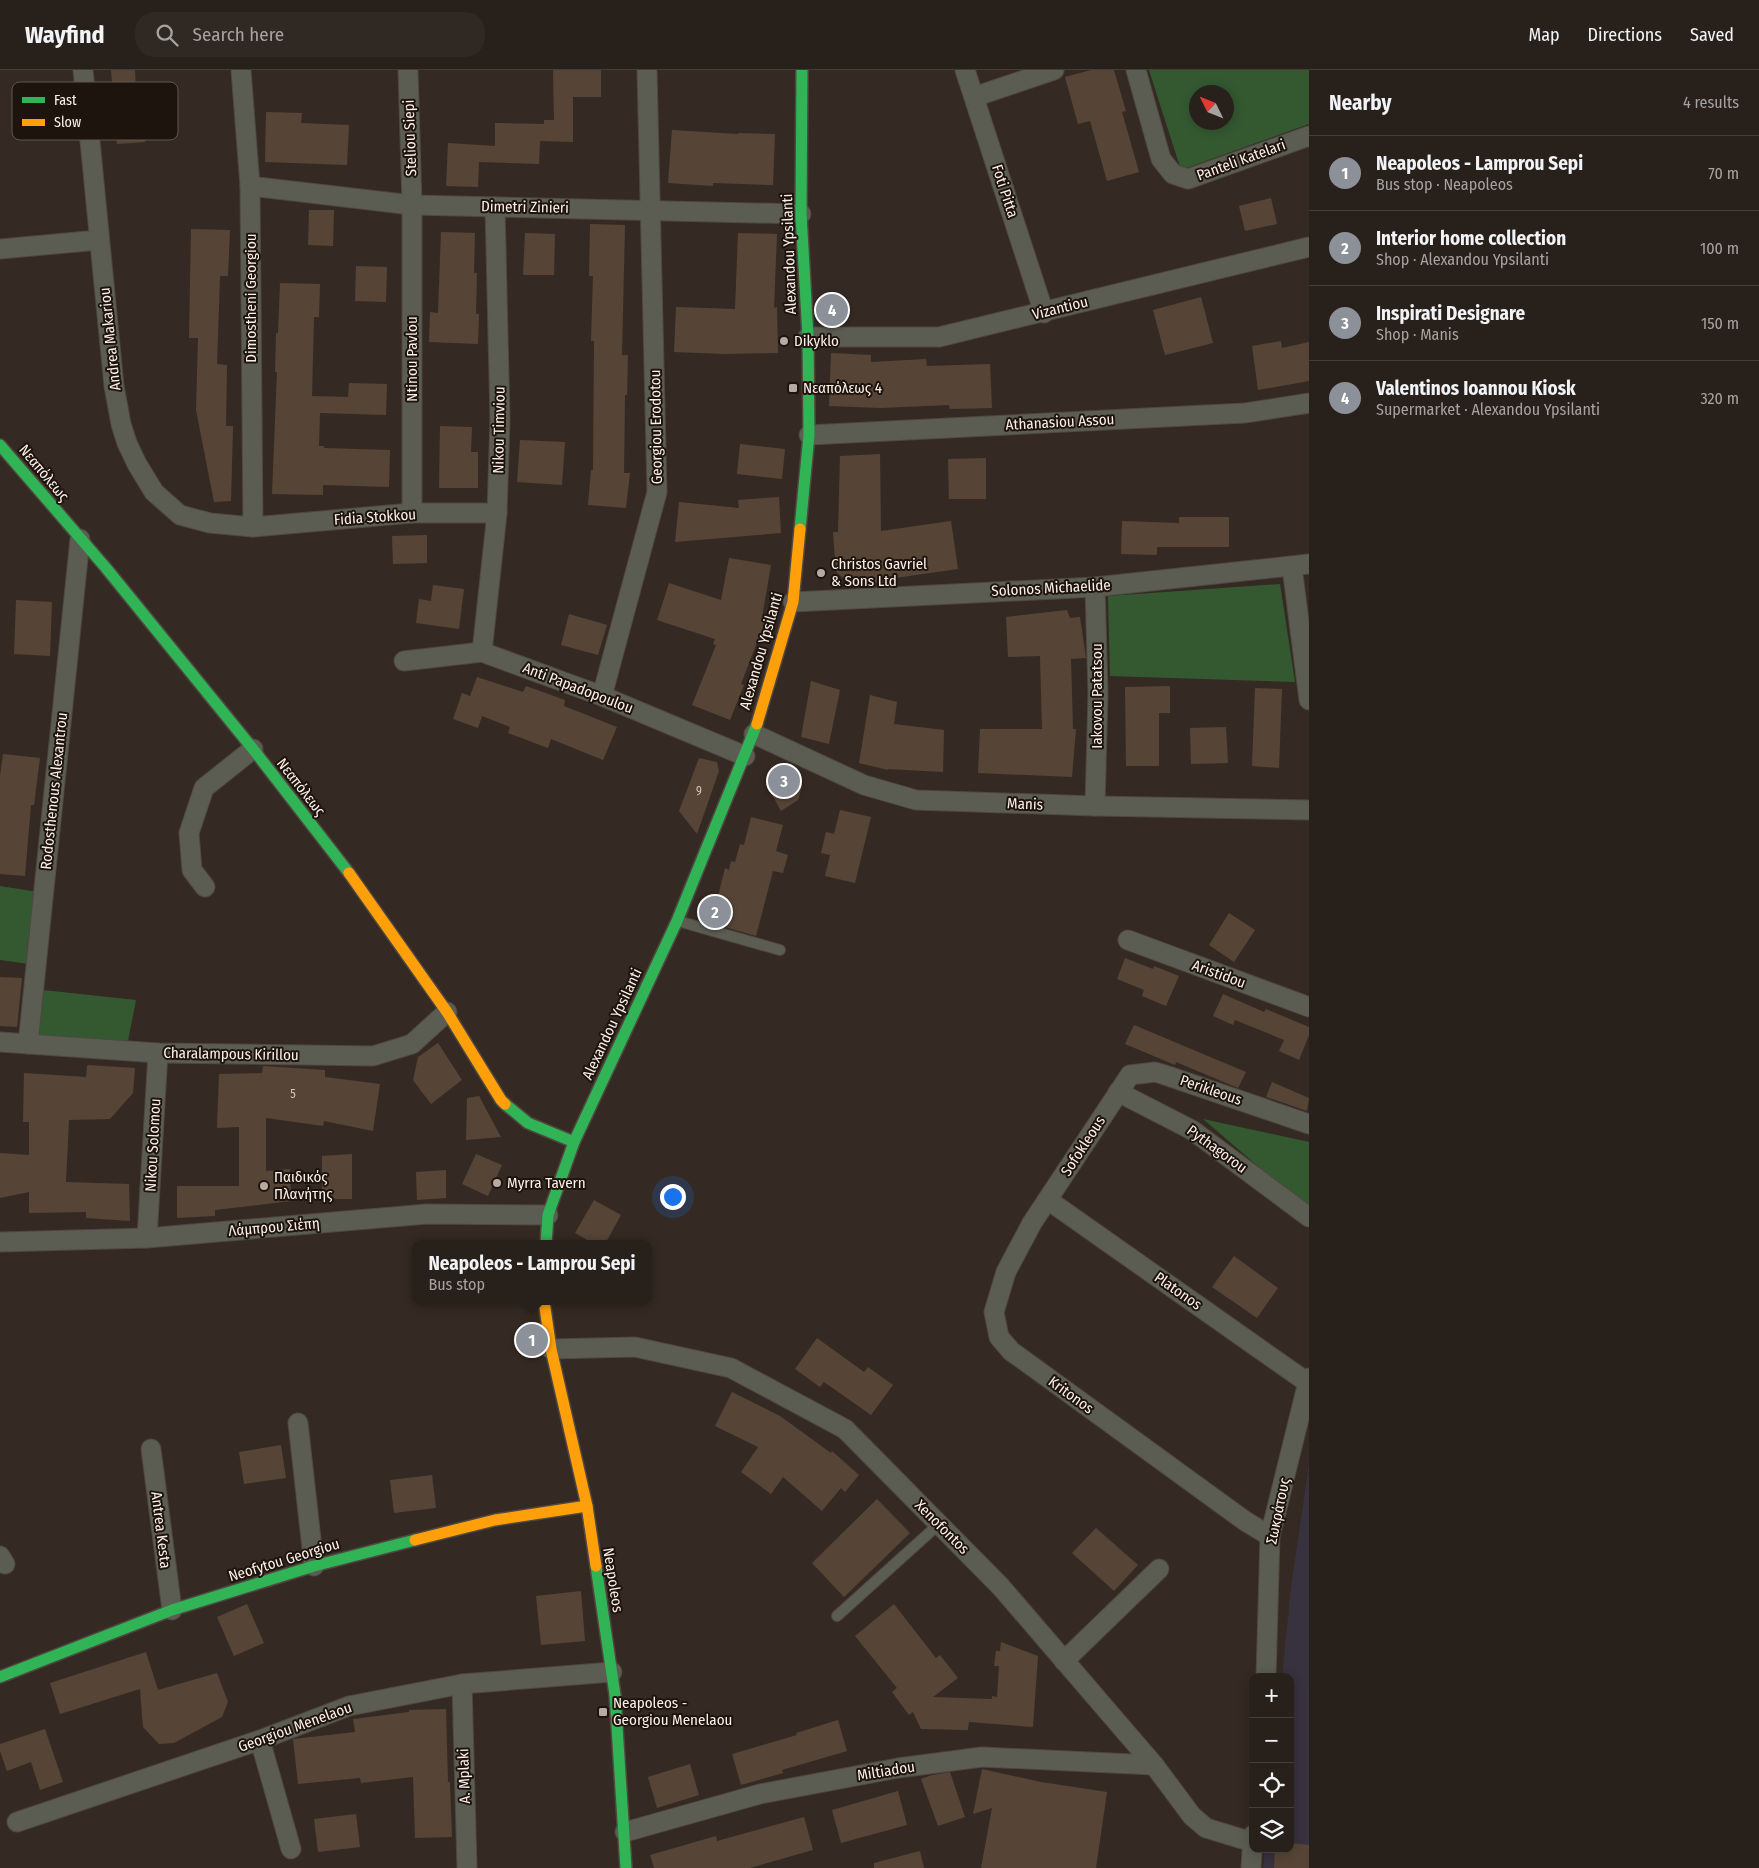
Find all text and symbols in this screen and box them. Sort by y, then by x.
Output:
search box [135,12,485,57]
text: Wayfind [25,21,105,49]
icon: search [153,21,181,49]
text: Search here [193,23,284,46]
text: Map [1528,24,1560,46]
text: Directions [1588,24,1662,46]
text: Saved [1690,24,1734,46]
legend [12,82,178,140]
north arrow [1189,85,1234,130]
text: Nearby [1329,90,1391,116]
text: Fast [54,92,77,109]
text: 4 results [1683,93,1739,112]
street label: Steliou Siepi [400,99,420,177]
text: Slow [54,114,81,131]
street label: Panteli Katelari [1194,136,1288,184]
text: Neapoleos - Lamprou Sepi [1376,152,1583,175]
street label: Foti Pitta [988,162,1022,220]
text: 1 [1342,164,1348,183]
text: 70 m [1708,164,1739,183]
text: Bus stop · Neapoleos [1376,175,1513,194]
street label: Alexandou Ypsilanti [778,193,800,315]
street label: Dimetri Zinieri [481,197,569,217]
text: Interior home collection [1376,227,1566,250]
street label: Dimostheni Georgiou [242,233,260,363]
text: 2 [1341,239,1349,258]
text: 100 m [1700,239,1739,258]
text: Shop · Alexandou Ypsilanti [1376,250,1549,269]
street label: Andrea Makariou [96,286,124,392]
pin: 4 [816,291,848,329]
street label: Vizantiou [1030,292,1090,324]
text: Inspirati Designare [1376,302,1525,325]
text: 3 [1341,314,1349,333]
text: 150 m [1701,314,1739,333]
street label: Ntinou Pavlou [403,316,421,402]
text: Shop · Manis [1376,325,1459,344]
place label: Dikyklo [794,332,839,350]
marker: Dikyklo [778,335,790,347]
street label: Georgiou Erodotou [646,369,666,485]
text: Valentinos Ioannou Kiosk [1376,377,1576,400]
place label: Νεαπόλεως 4 [803,379,882,397]
marker: Νεαπόλεως 4 [787,382,799,394]
street label: Nikou Timviou [489,386,509,474]
text: 4 [1341,389,1349,408]
text: 320 m [1700,389,1739,408]
text: Supermarket · Alexandou Ypsilanti [1376,400,1600,419]
street label: Athanasiou Assou [1005,410,1115,434]
street label: Νεαπόλεως [15,441,73,505]
street label: Fidia Stokkou [333,505,417,529]
place label: Christos Gavriel & Sons Ltd [831,555,927,590]
marker: Christos Gavriel & Sons Ltd [815,567,827,579]
street label: Solonos Michaelide [991,576,1111,600]
street label: Alexandou Ypsilanti [736,591,786,711]
street label: Iakovou Patatsou [1088,643,1106,749]
street label: Anti Papadopoulou [520,659,636,717]
street label: Rodosthenous Alexantrou [37,711,71,871]
street label: Νεαπόλεως [273,755,329,820]
pin: 3 [768,762,800,800]
house number: 9 [696,784,702,798]
street label: Manis [1007,794,1043,814]
pin: 2 [699,893,731,931]
street label: Aristidou [1190,956,1248,992]
street label: Alexandou Ypsilanti [578,966,646,1082]
street label: Charalampous Kirillou [163,1044,299,1064]
street label: Perikleous [1178,1071,1244,1109]
house number: 5 [290,1087,296,1101]
street label: Nikou Solomou [142,1098,164,1192]
street label: Sofokleous [1057,1113,1109,1179]
street label: Pythagorou [1183,1121,1251,1177]
place label: Παιδικός Πλανήτης [274,1168,333,1203]
place label: Myrra Tavern [507,1174,586,1192]
marker: Myrra Tavern [491,1177,503,1189]
marker: Παιδικός Πλανήτης [258,1180,270,1192]
your location [660,1184,686,1210]
street label: Λάμπρου Σιέπη [228,1214,320,1240]
popup [412,1240,652,1305]
text: Neapoleos - Lamprou Sepi [428,1252,636,1275]
street label: Platonos [1151,1268,1205,1314]
text: Bus stop [428,1275,485,1294]
pin: 1 [516,1321,548,1359]
street label: Kritonos [1045,1373,1097,1417]
street label: Σωκράτους [1262,1476,1294,1546]
street label: Antrea Kesta [147,1491,175,1569]
street label: Xenofontos [911,1496,973,1558]
street label: Neofytou Georgiou [226,1535,342,1585]
street label: Neapoleos [599,1546,627,1614]
map controls [1249,1673,1294,1853]
button: + [1249,1673,1294,1718]
place label: Neapoleos - Georgiou Menelaou [613,1694,732,1729]
street label: Georgiou Menelaou [236,1698,354,1756]
marker: Neapoleos - Georgiou Menelaou [597,1706,609,1718]
button: − [1249,1718,1294,1763]
street label: A. Mplaki [454,1748,474,1804]
street label: Miltiadou [856,1758,916,1784]
button: locate [1249,1763,1294,1808]
button: layers [1249,1808,1294,1853]

